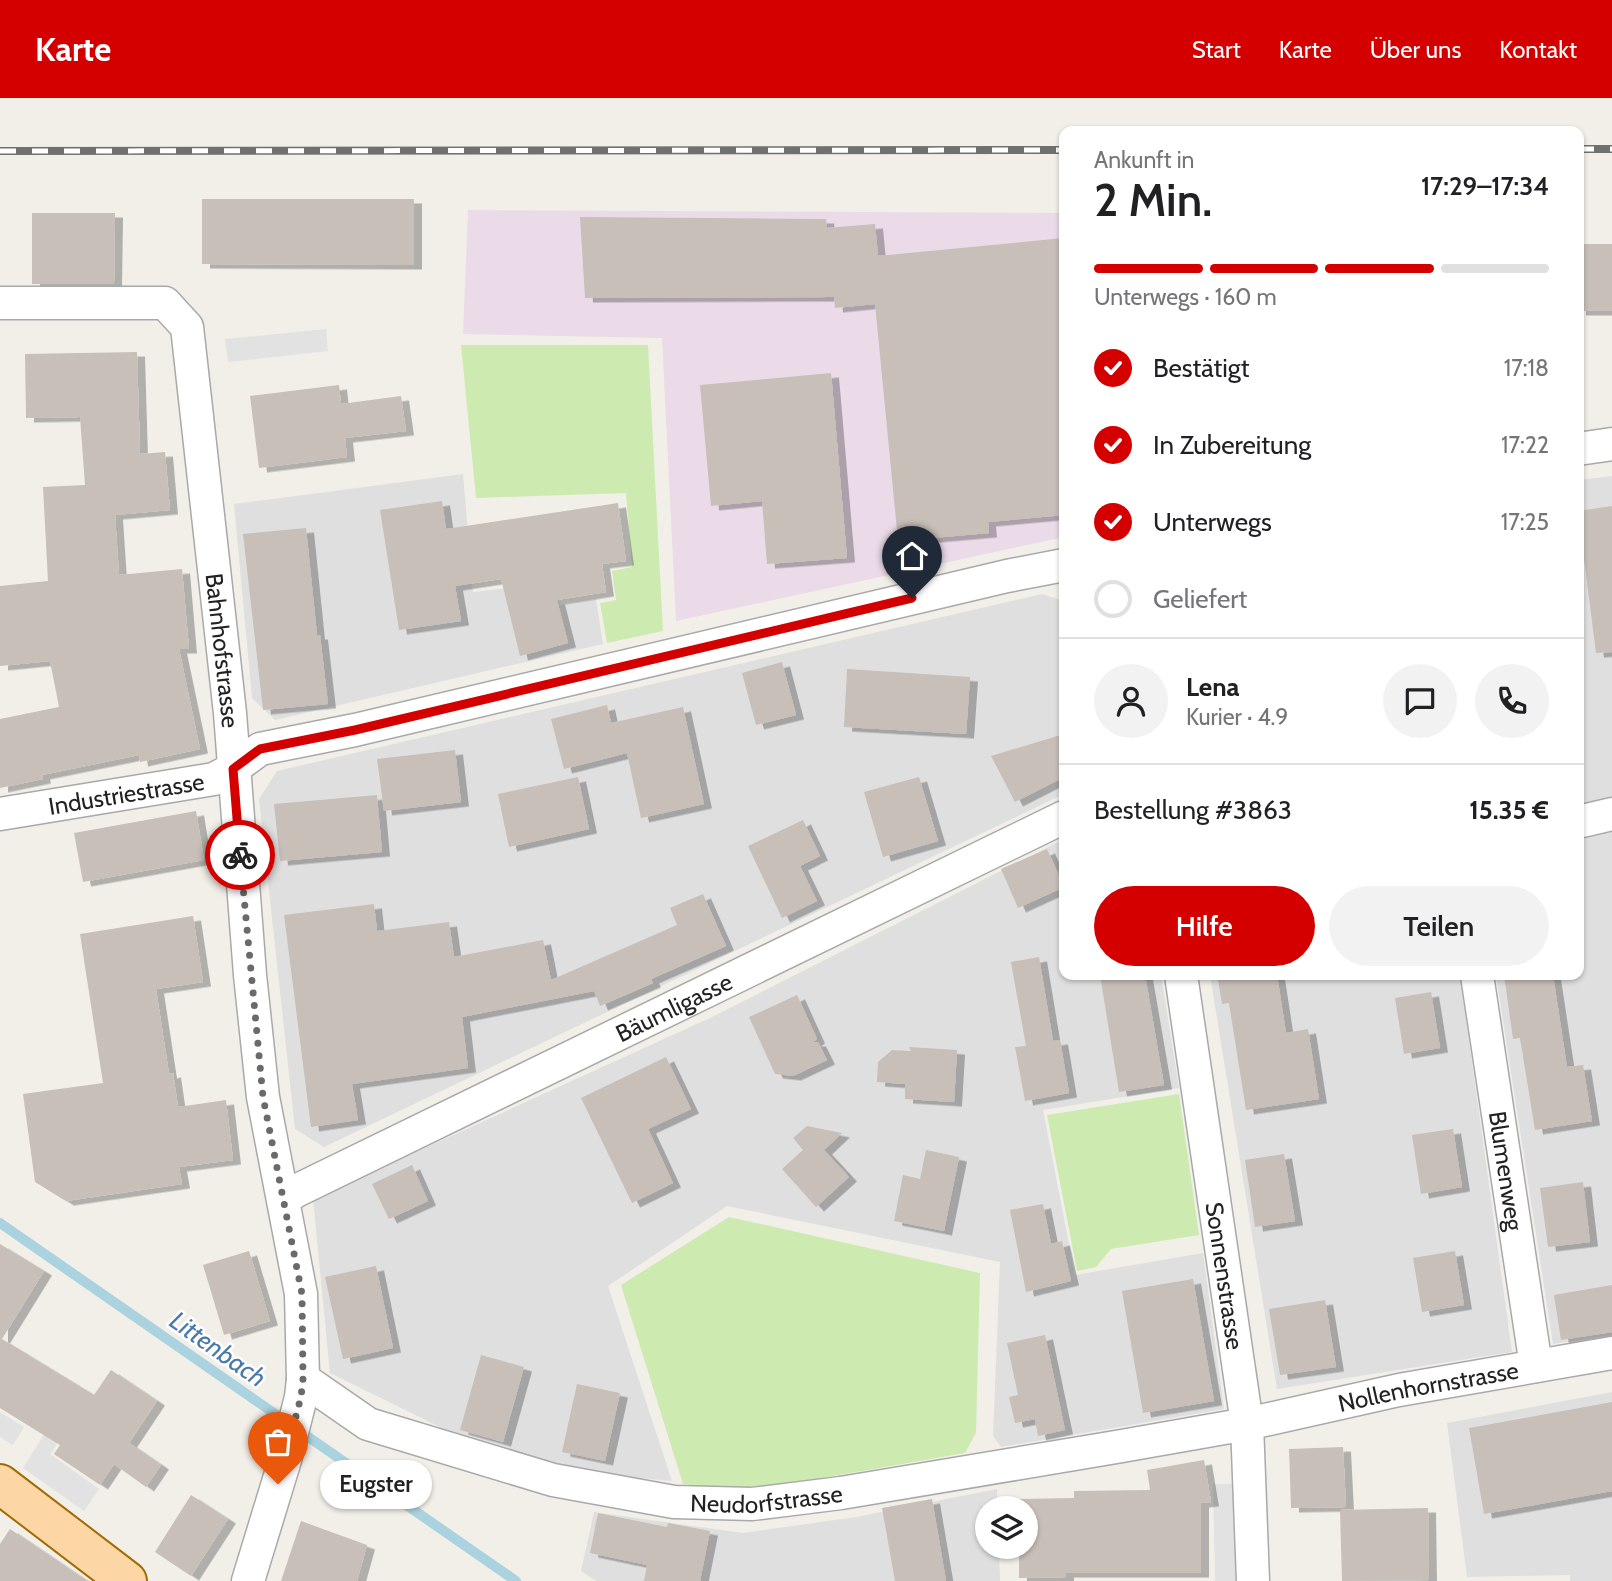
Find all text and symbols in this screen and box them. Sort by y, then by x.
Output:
text: Karte [35,29,111,69]
text: Start [1192,35,1241,64]
text: Karte [1279,35,1332,64]
text: Über uns [1370,35,1461,64]
text: Kontakt [1499,35,1577,64]
text: Ankunft in [1094,146,1194,174]
text: 17:29–17:34 [1421,170,1549,202]
text: 2 Min. [1094,172,1212,228]
text: Unterwegs · 160 m [1094,283,1277,311]
icon: check [1094,349,1132,387]
text: Bestätigt [1153,352,1250,384]
text: 17:18 [1504,354,1549,382]
icon: check [1094,426,1132,464]
text: In Zubereitung [1153,429,1311,461]
text: 17:22 [1501,431,1549,459]
icon: check [1094,503,1132,541]
text: Unterwegs [1153,506,1272,538]
text: 17:25 [1501,508,1549,536]
pin [882,526,942,598]
icon: home [893,537,931,575]
street label: Bahnhofstrasse [200,572,246,729]
text: Geliefert [1153,583,1247,615]
button: person [1094,664,1168,738]
button: chat [1383,664,1457,738]
button: phone [1475,664,1549,738]
text: Lena [1186,671,1240,703]
text: Kurier · 4.9 [1186,703,1288,731]
street label: Industriestrasse [46,766,206,820]
text: Bestellung #3863 [1094,794,1292,826]
text: 15.35 € [1469,794,1549,826]
courier [205,820,275,890]
icon: bike [221,836,259,874]
button: Hilfe [1094,886,1315,966]
button: Teilen [1329,886,1549,966]
street label: Bäumligasse [611,966,737,1048]
street label: Blumenweg [1483,1109,1530,1234]
street label: Sonnenstrasse [1200,1200,1250,1352]
water label: Littenbach [164,1304,272,1394]
street label: Nollenhornstrasse [1335,1355,1521,1418]
pin [248,1412,308,1484]
icon: bag [259,1423,297,1461]
callout: Eugster [320,1460,432,1508]
text: Eugster [339,1470,413,1498]
street label: Neudorfstrasse [690,1478,844,1519]
map controls [975,1496,1038,1559]
button: layers [975,1496,1038,1559]

